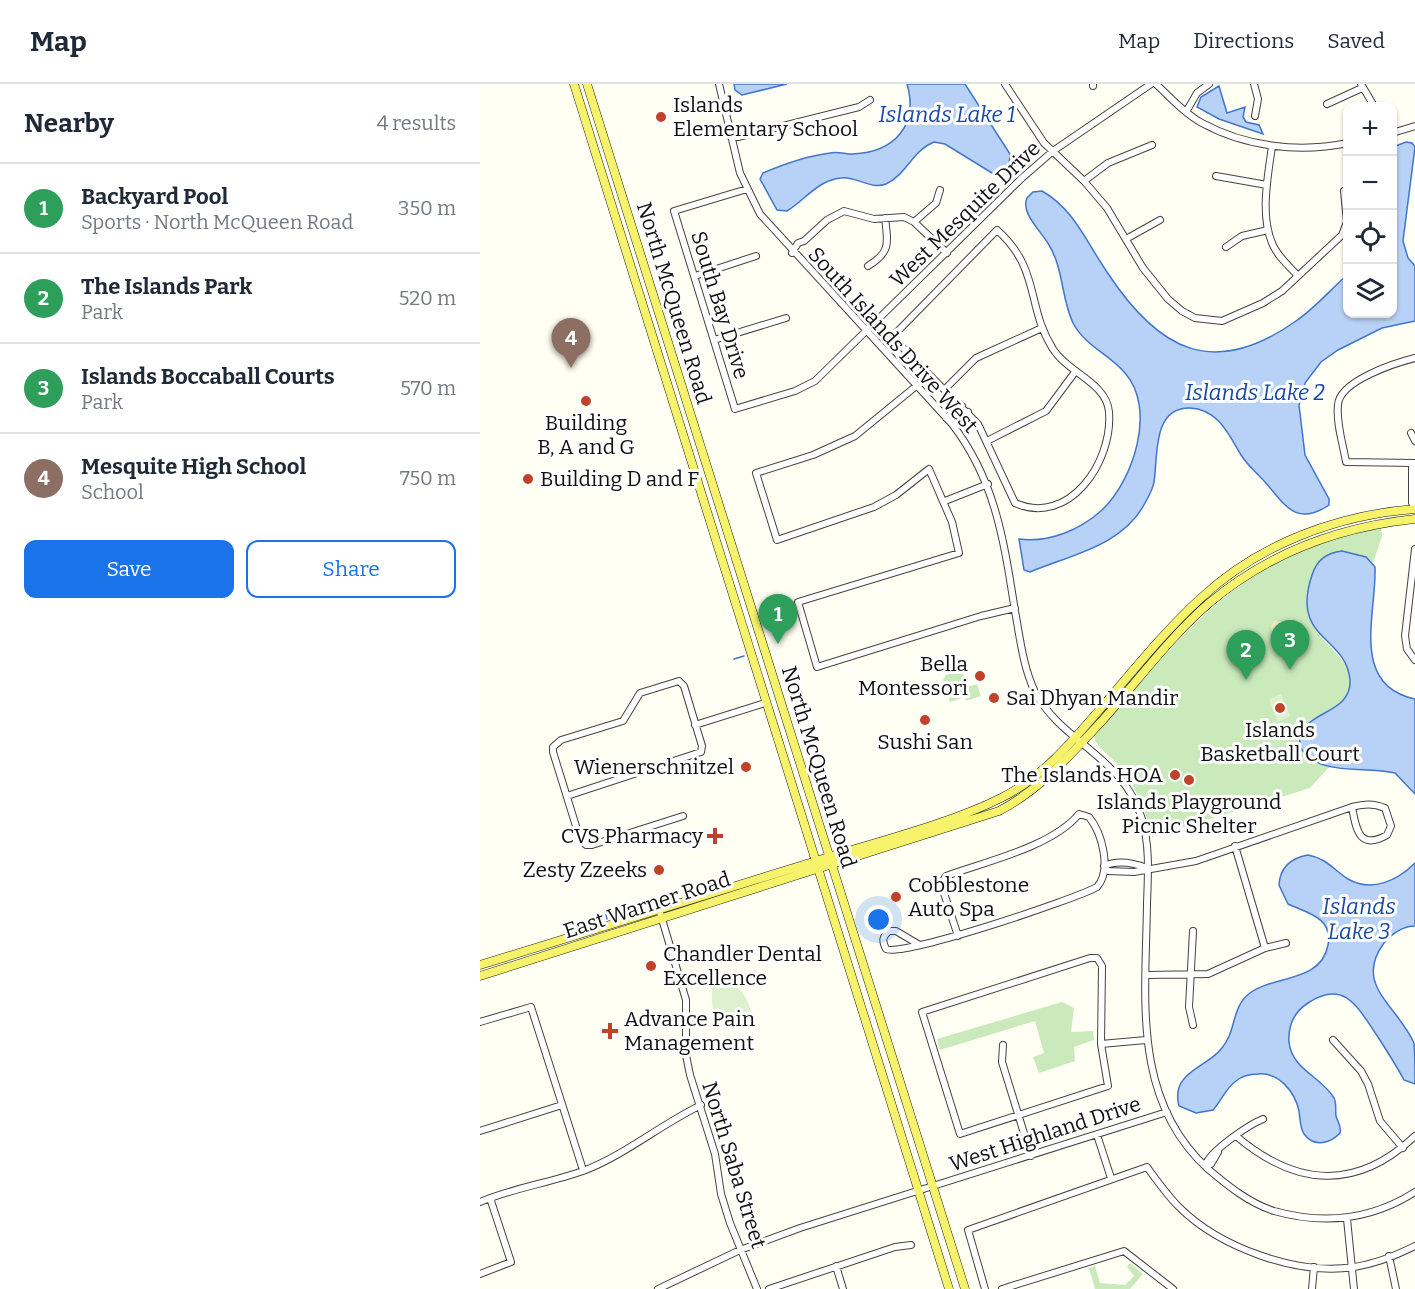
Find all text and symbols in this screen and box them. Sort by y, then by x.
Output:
text: Map [30,25,87,58]
text: Map [1118,28,1160,54]
text: Directions [1193,28,1294,54]
text: Saved [1327,28,1385,54]
place label: Islands Elementary School [673,92,858,142]
water label: Islands Lake 1 [878,101,1016,128]
map controls [1343,102,1397,318]
button: + [1343,102,1397,156]
text: Nearby [24,108,114,139]
marker: Islands Elementary School [654,110,668,124]
text: 4 results [377,111,456,135]
street label: West Mesquite Drive [884,135,1046,293]
button: − [1343,156,1397,210]
text: Backyard Pool [81,183,228,210]
text: 1 [39,196,48,220]
text: 350 m [398,196,456,220]
street label: North McQueen Road [631,199,717,407]
text: Sports · North McQueen Road [81,210,353,234]
button: locate [1343,210,1397,264]
street label: South Bay Drive [685,228,755,382]
street label: South Islands Drive West [803,242,984,439]
button: layers [1343,264,1397,318]
text: The Islands Park [81,273,252,300]
text: 2 [38,286,49,310]
text: 520 m [399,286,456,310]
text: Park [81,300,123,324]
pin: 4 [552,318,590,368]
text: Islands Boccaball Courts [81,363,335,390]
text: 3 [38,376,49,400]
text: 570 m [400,376,456,400]
water label: Islands Lake 2 [1185,379,1325,406]
text: Park [81,390,123,414]
marker: Building B, A and G [579,394,593,408]
place label: Building B, A and G [537,410,635,460]
text: Mesquite High School [81,453,306,480]
text: 4 [37,466,50,490]
text: 750 m [400,466,456,490]
place label: Building D and F [540,466,699,492]
marker: Building D and F [521,472,535,486]
text: School [81,480,144,504]
button: Save [24,540,234,598]
button: Share [246,540,456,598]
pin: 1 [758,594,798,644]
pin: 3 [1270,620,1310,670]
pin: 2 [1226,630,1266,680]
place label: Bella Montessori [858,651,969,701]
street label: North McQueen Road [776,663,862,871]
marker: Bella Montessori [973,669,987,683]
place label: Sai Dhyan Mandir [1006,685,1178,711]
marker: Sai Dhyan Mandir [987,691,1001,705]
marker: Islands Basketball Court [1273,701,1287,715]
marker: Sushi San [918,713,932,727]
place label: Islands Basketball Court [1200,717,1360,767]
place label: Sushi San [877,729,973,755]
place label: Wienerschnitzel [574,754,734,780]
marker: Wienerschnitzel [739,760,753,774]
place label: The Islands HOA [1001,762,1163,788]
marker: The Islands HOA [1168,768,1182,782]
marker: Islands Playground Picnic Shelter [1182,773,1196,787]
place label: Islands Playground Picnic Shelter [1097,789,1281,839]
place label: CVS Pharmacy [561,823,704,849]
marker: CVS Pharmacy [708,829,722,843]
place label: Zesty Zzeeks [523,857,647,883]
marker: Zesty Zzeeks [652,863,666,877]
street label: East Warner Road [560,866,734,944]
place label: Cobblestone Auto Spa [908,872,1029,922]
marker: Cobblestone Auto Spa [889,890,903,904]
water label: Islands Lake 3 [1322,893,1396,945]
your location [864,905,893,934]
place label: Chandler Dental Excellence [663,941,822,991]
marker: Chandler Dental Excellence [644,959,658,973]
place label: Advance Pain Management [624,1006,755,1056]
marker: Advance Pain Management [601,1022,619,1040]
street label: North Saba Street [696,1078,772,1252]
street label: West Highland Drive [946,1091,1144,1177]

